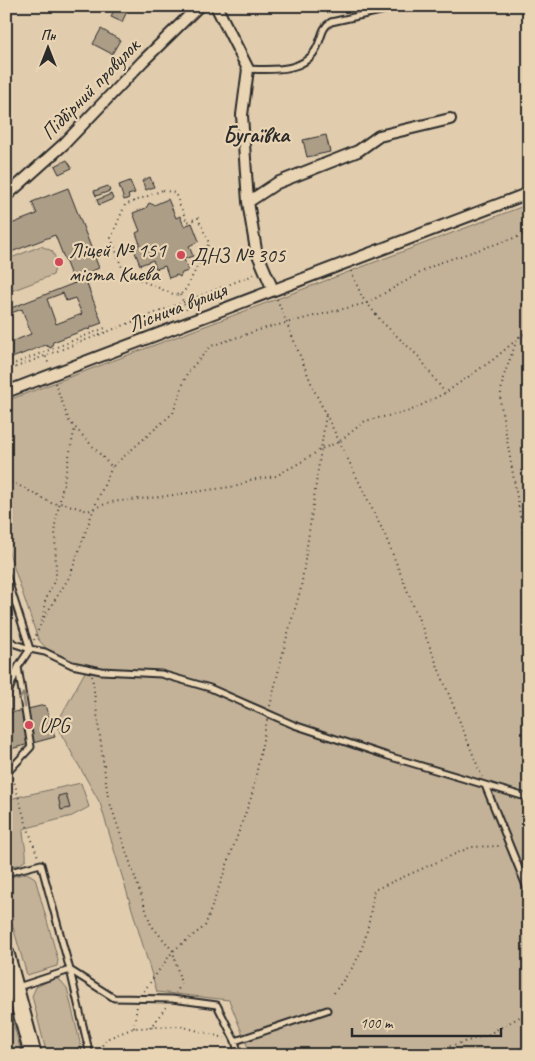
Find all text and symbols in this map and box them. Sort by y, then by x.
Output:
north arrow [22,22,72,72]
text: Пн [41,27,56,44]
street label: Підбірний провулок [35,31,146,145]
district label: Бугаївка [223,121,291,149]
place label: Ліцей № 151 міста Києва [69,237,167,287]
place label: ДНЗ № 305 [191,242,287,268]
marker: ДНЗ № 305 [175,249,187,261]
marker: Ліцей № 151 міста Києва [53,256,65,268]
street label: Ліснича вулиця [124,276,231,338]
one-way arrow [18,693,28,709]
place label: UPG [39,712,72,738]
marker: UPG [23,719,35,731]
scale bar [352,1006,501,1038]
text: 100 m [360,1014,394,1033]

